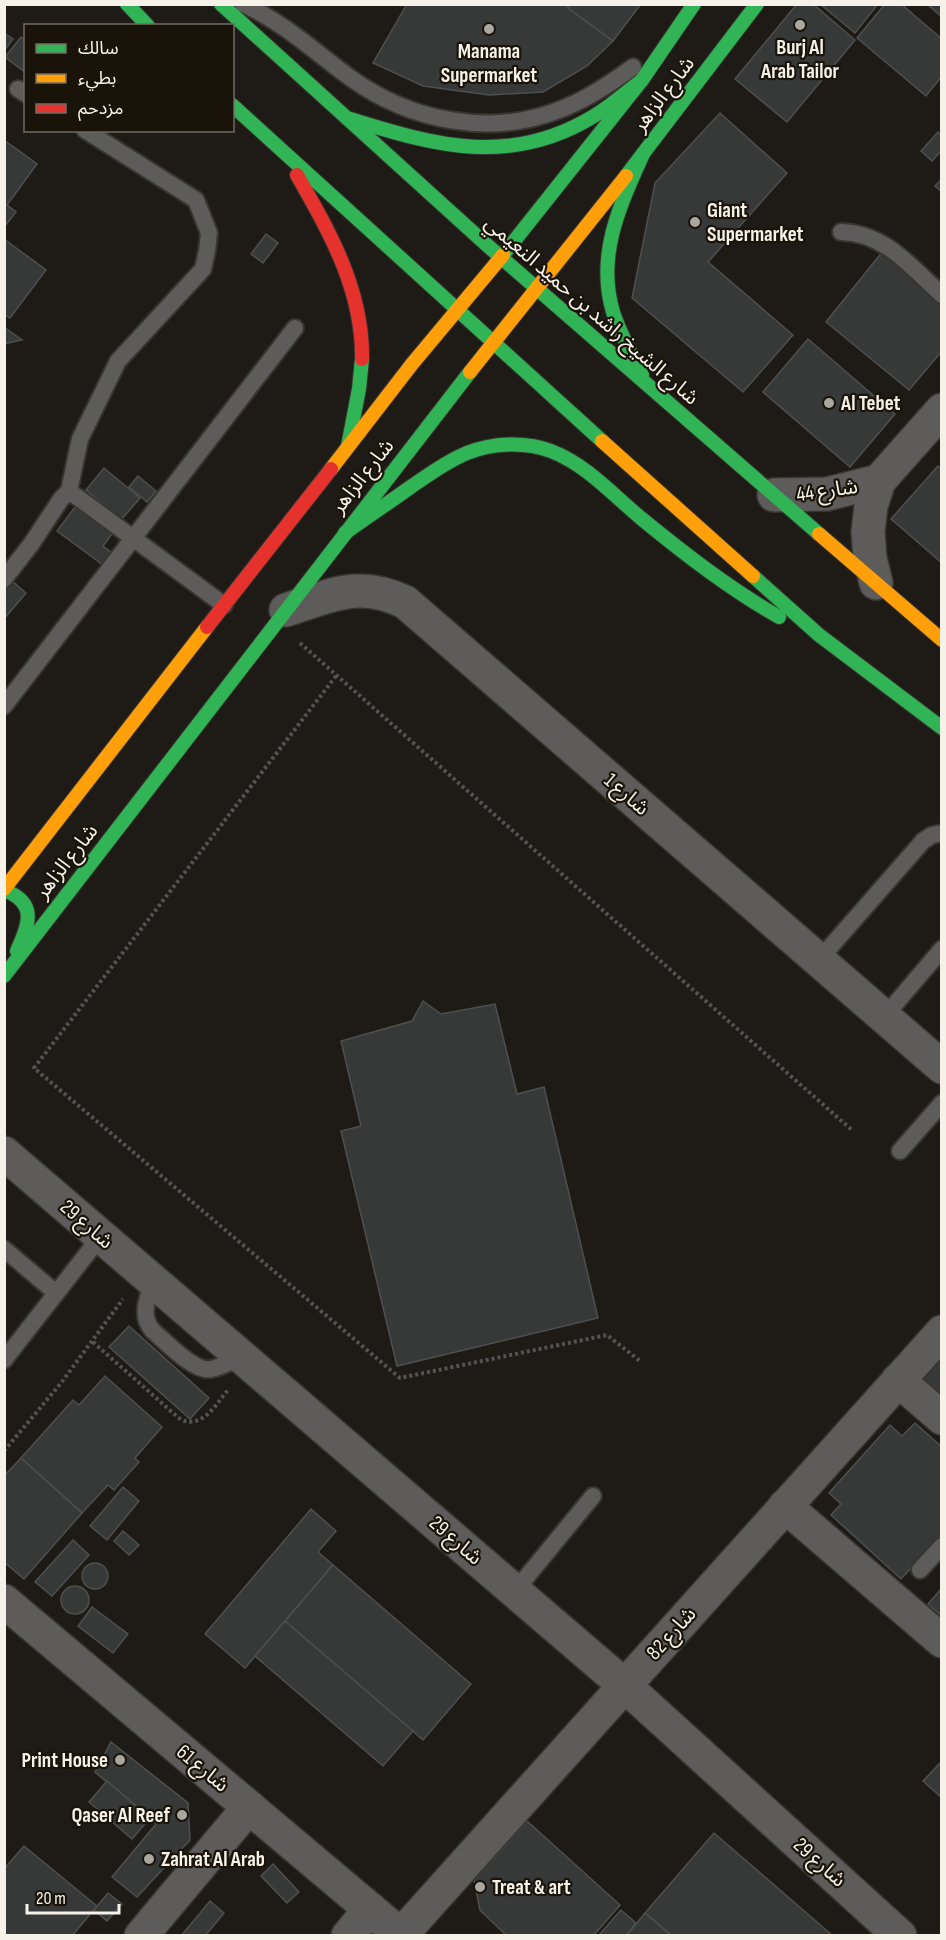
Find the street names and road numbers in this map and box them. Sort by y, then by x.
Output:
street label: شارع الزاهر [626,52,701,139]
street label: شارع الشيخ راشد بن حميد النعيمي [478,210,704,412]
street label: شارع الزاهر [325,434,401,521]
street label: شارع 44 [795,474,860,509]
street label: شارع 1 [598,768,654,822]
street label: شارع الزاهر [29,819,105,906]
street label: شارع 29 [54,1195,118,1256]
street label: شارع 29 [423,1511,487,1572]
street label: شارع 82 [641,1602,703,1666]
street label: شارع 61 [170,1739,234,1799]
street label: شارع 29 [787,1832,851,1894]

